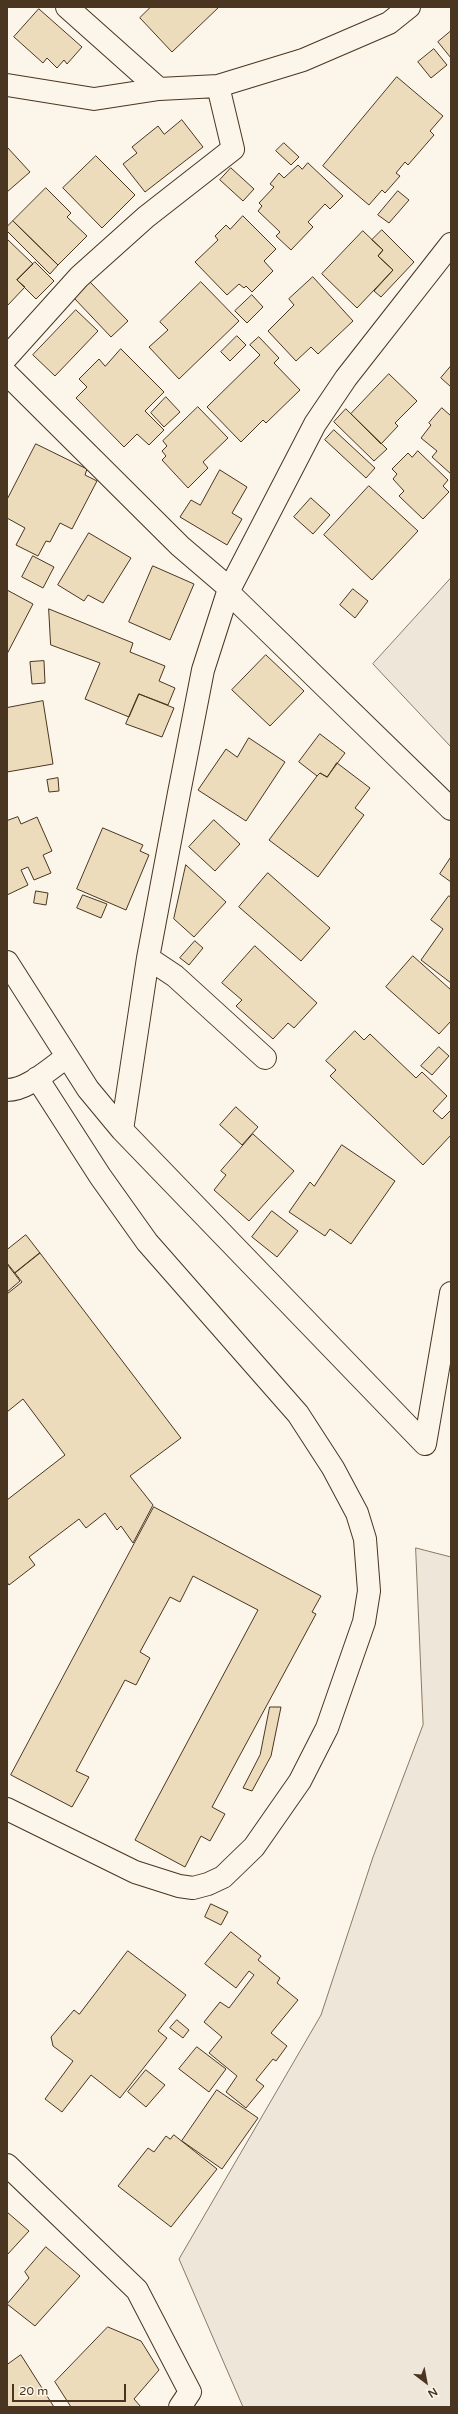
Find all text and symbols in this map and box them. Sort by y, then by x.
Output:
north arrow [406,2362,446,2402]
scale bar [14,2376,128,2402]
text: 20 m [19,2384,48,2398]
text: N [425,2385,440,2400]

